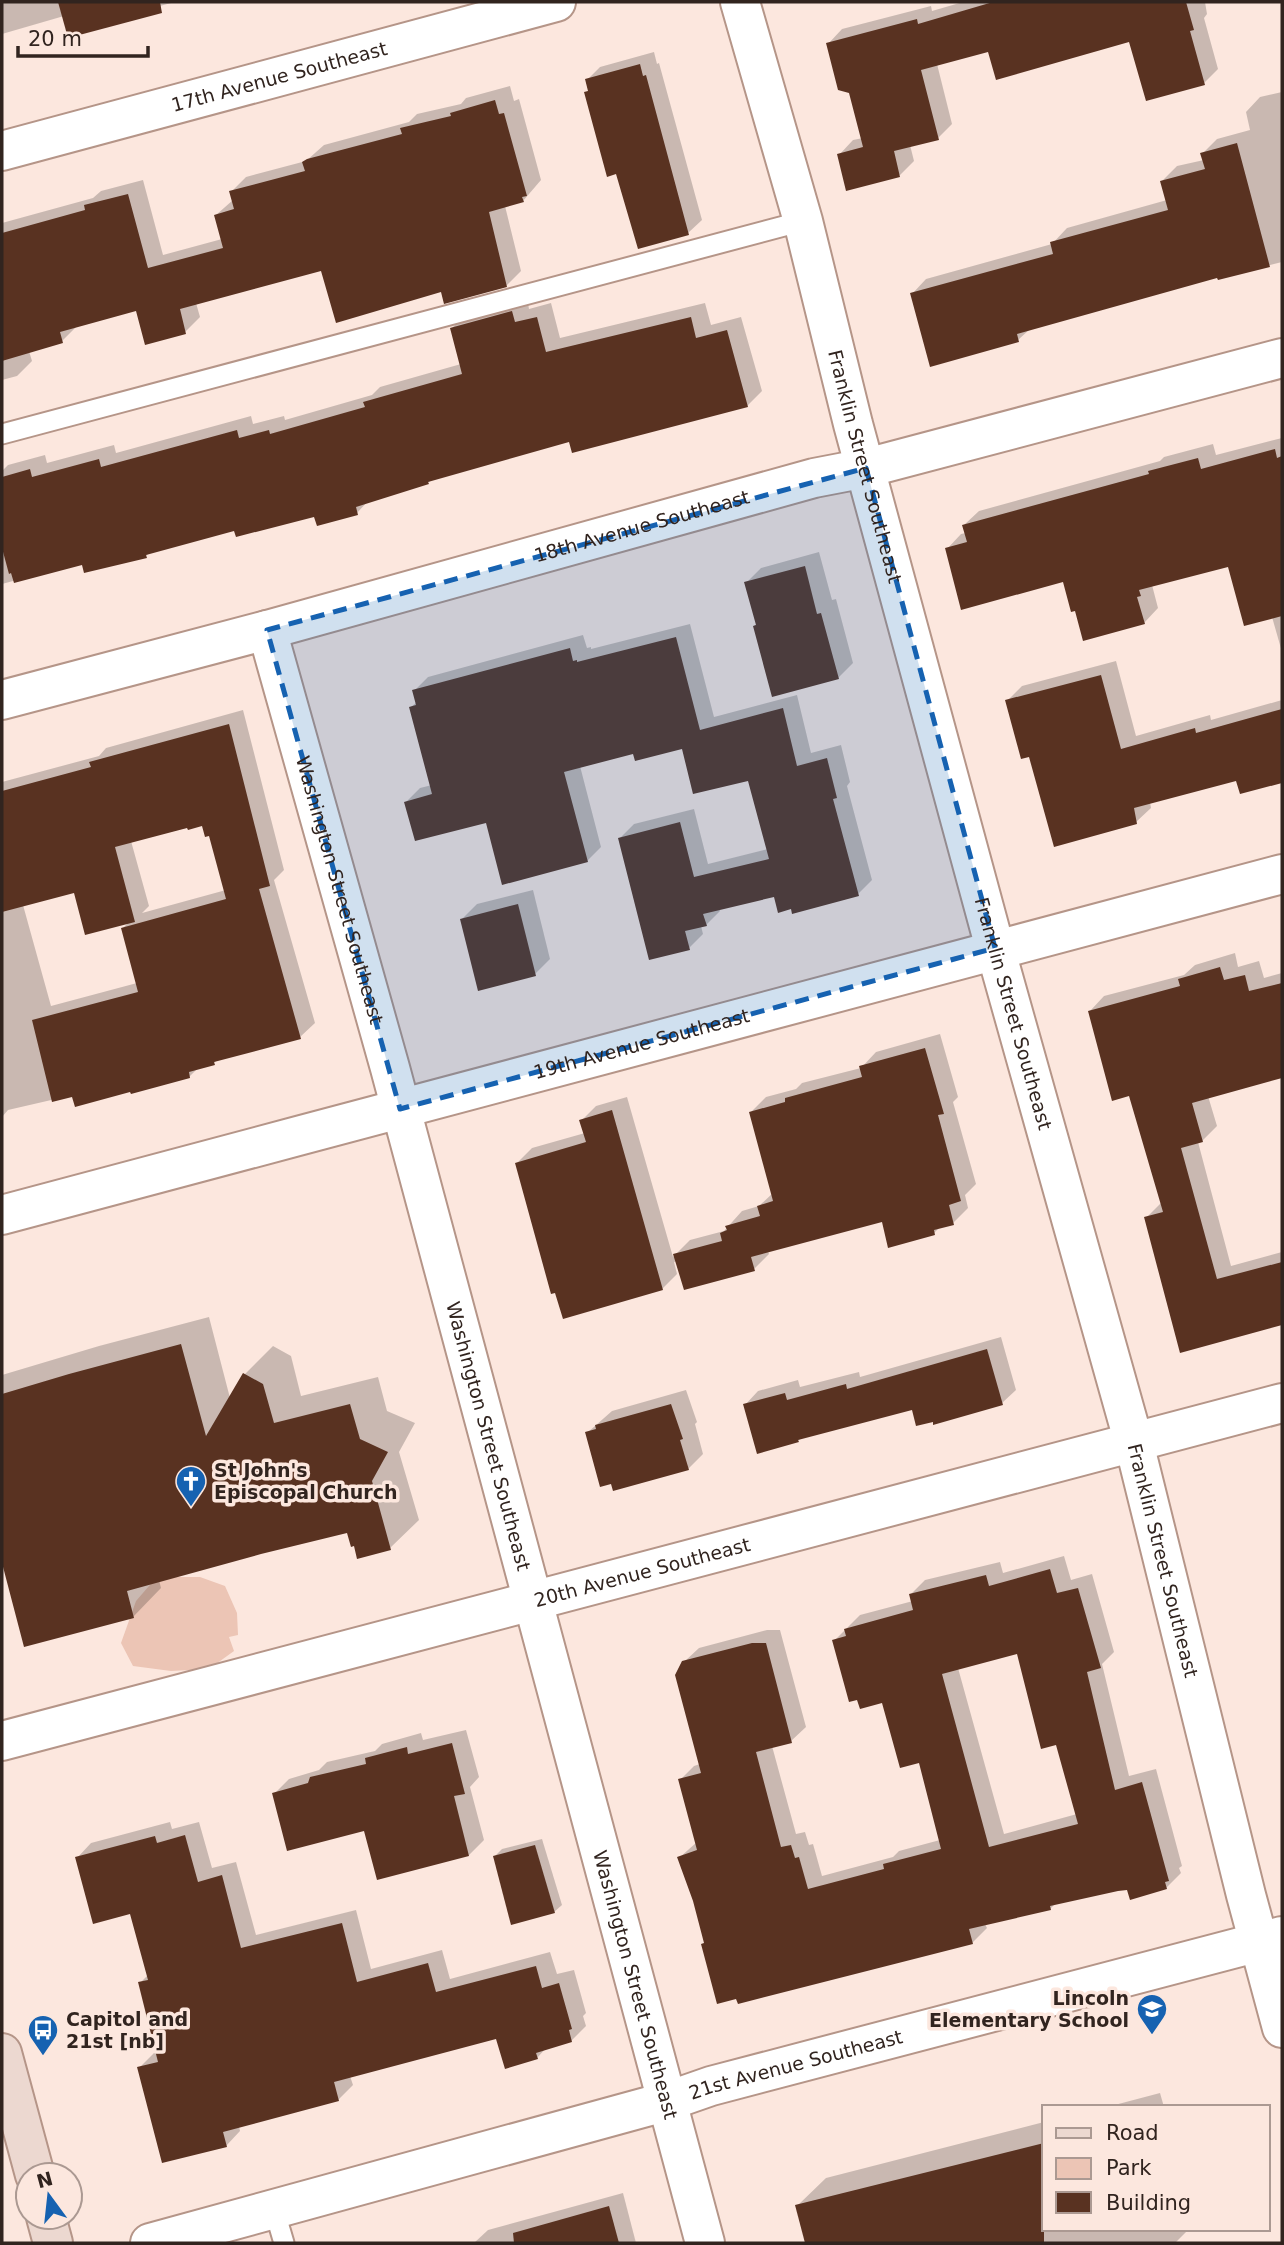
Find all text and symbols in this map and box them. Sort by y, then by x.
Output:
scale bar [18,14,147,58]
text: 20 m [28,27,82,51]
street label: 17th Avenue Southeast [169,37,389,116]
street label: Franklin Street Southeast [824,347,907,585]
street label: 18th Avenue Southeast [532,486,752,566]
street label: Washington Street Southeast [292,753,388,1027]
street label: Franklin Street Southeast [971,895,1057,1132]
street label: 19th Avenue Southeast [531,1004,752,1083]
street label: Washington Street Southeast [442,1299,535,1573]
street label: Franklin Street Southeast [1124,1441,1203,1680]
place label: St John's Episcopal Church [214,1459,397,1503]
church icon: St John's Episcopal Church [174,1464,208,1508]
street label: 20th Avenue Southeast [532,1533,752,1611]
street label: Washington Street Southeast [589,1848,682,2122]
place label: Lincoln Elementary School [929,1987,1129,2031]
school or university icon: Lincoln Elementary School [1135,1992,1169,2036]
place label: Capitol and 21st [nb] [66,2008,188,2052]
bus stop icon: Capitol and 21st [nb] [26,2013,60,2057]
street label: 21st Avenue Southeast [686,2025,905,2104]
legend [1042,2105,1270,2231]
text: Road [1106,2121,1159,2145]
text: Park [1106,2156,1152,2180]
north arrow [14,2161,84,2231]
text: N [34,2167,55,2192]
text: Building [1106,2191,1191,2215]

